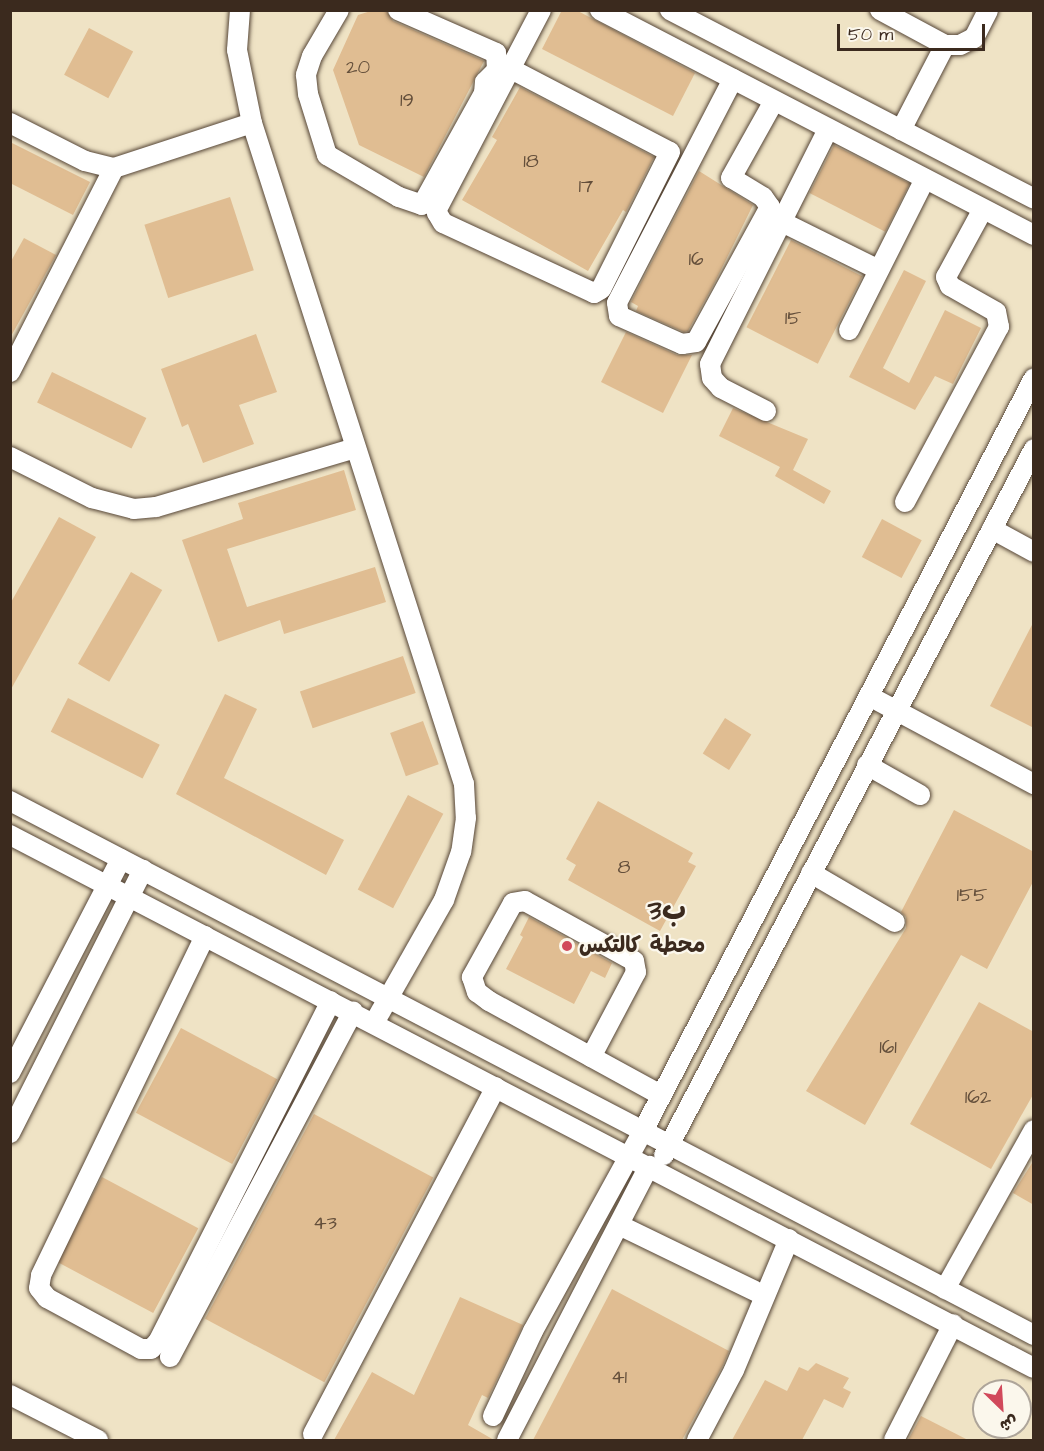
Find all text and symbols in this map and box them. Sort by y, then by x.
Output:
scale bar [840,12,988,50]
text: 50 m [848,22,893,47]
house number: 20 [346,55,370,79]
house number: 19 [400,88,414,112]
house number: 18 [523,149,539,173]
house number: 17 [579,174,593,198]
house number: 16 [688,247,704,271]
house number: 15 [785,306,801,330]
house number: 8 [618,855,630,879]
house number: 155 [957,883,987,907]
district label: ب3 [648,894,686,928]
place label: محطة كالتكس [579,933,705,959]
marker: محطة كالتكس [560,939,574,953]
house number: 161 [879,1035,897,1059]
house number: 162 [965,1085,991,1109]
house number: 43 [313,1211,337,1235]
house number: 41 [611,1365,627,1389]
north arrow [972,1379,1032,1439]
text: ش [996,1410,1021,1437]

